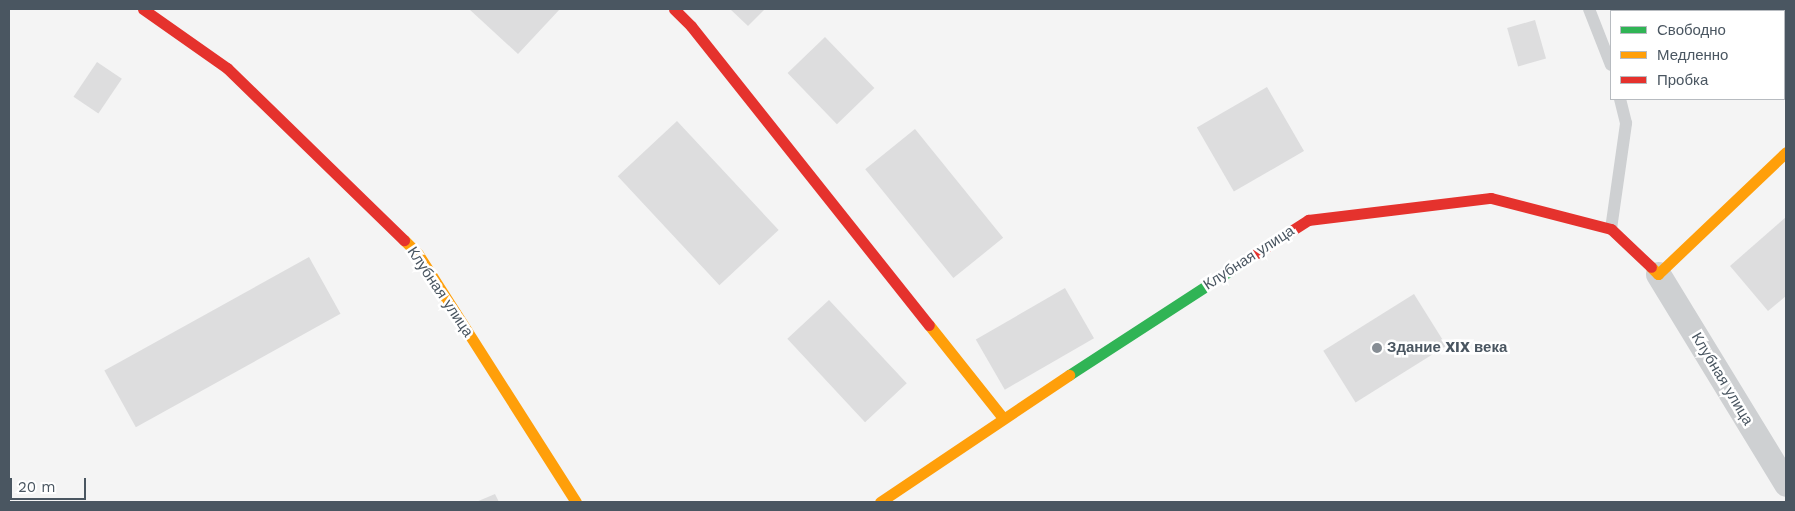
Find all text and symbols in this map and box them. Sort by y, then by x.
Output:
legend [1610,10,1785,100]
text: Свободно [1657,21,1726,39]
text: Медленно [1657,46,1728,64]
text: Пробка [1657,71,1708,89]
street label: Клубная улица [1200,222,1298,294]
street label: Клубная улица [403,244,477,340]
street label: Клубная улица [1687,329,1757,429]
place label: Здание XIX века [1387,339,1507,357]
marker: Здание XIX века [1371,342,1383,354]
scale bar [12,468,89,500]
text: 20 m [18,478,56,496]

